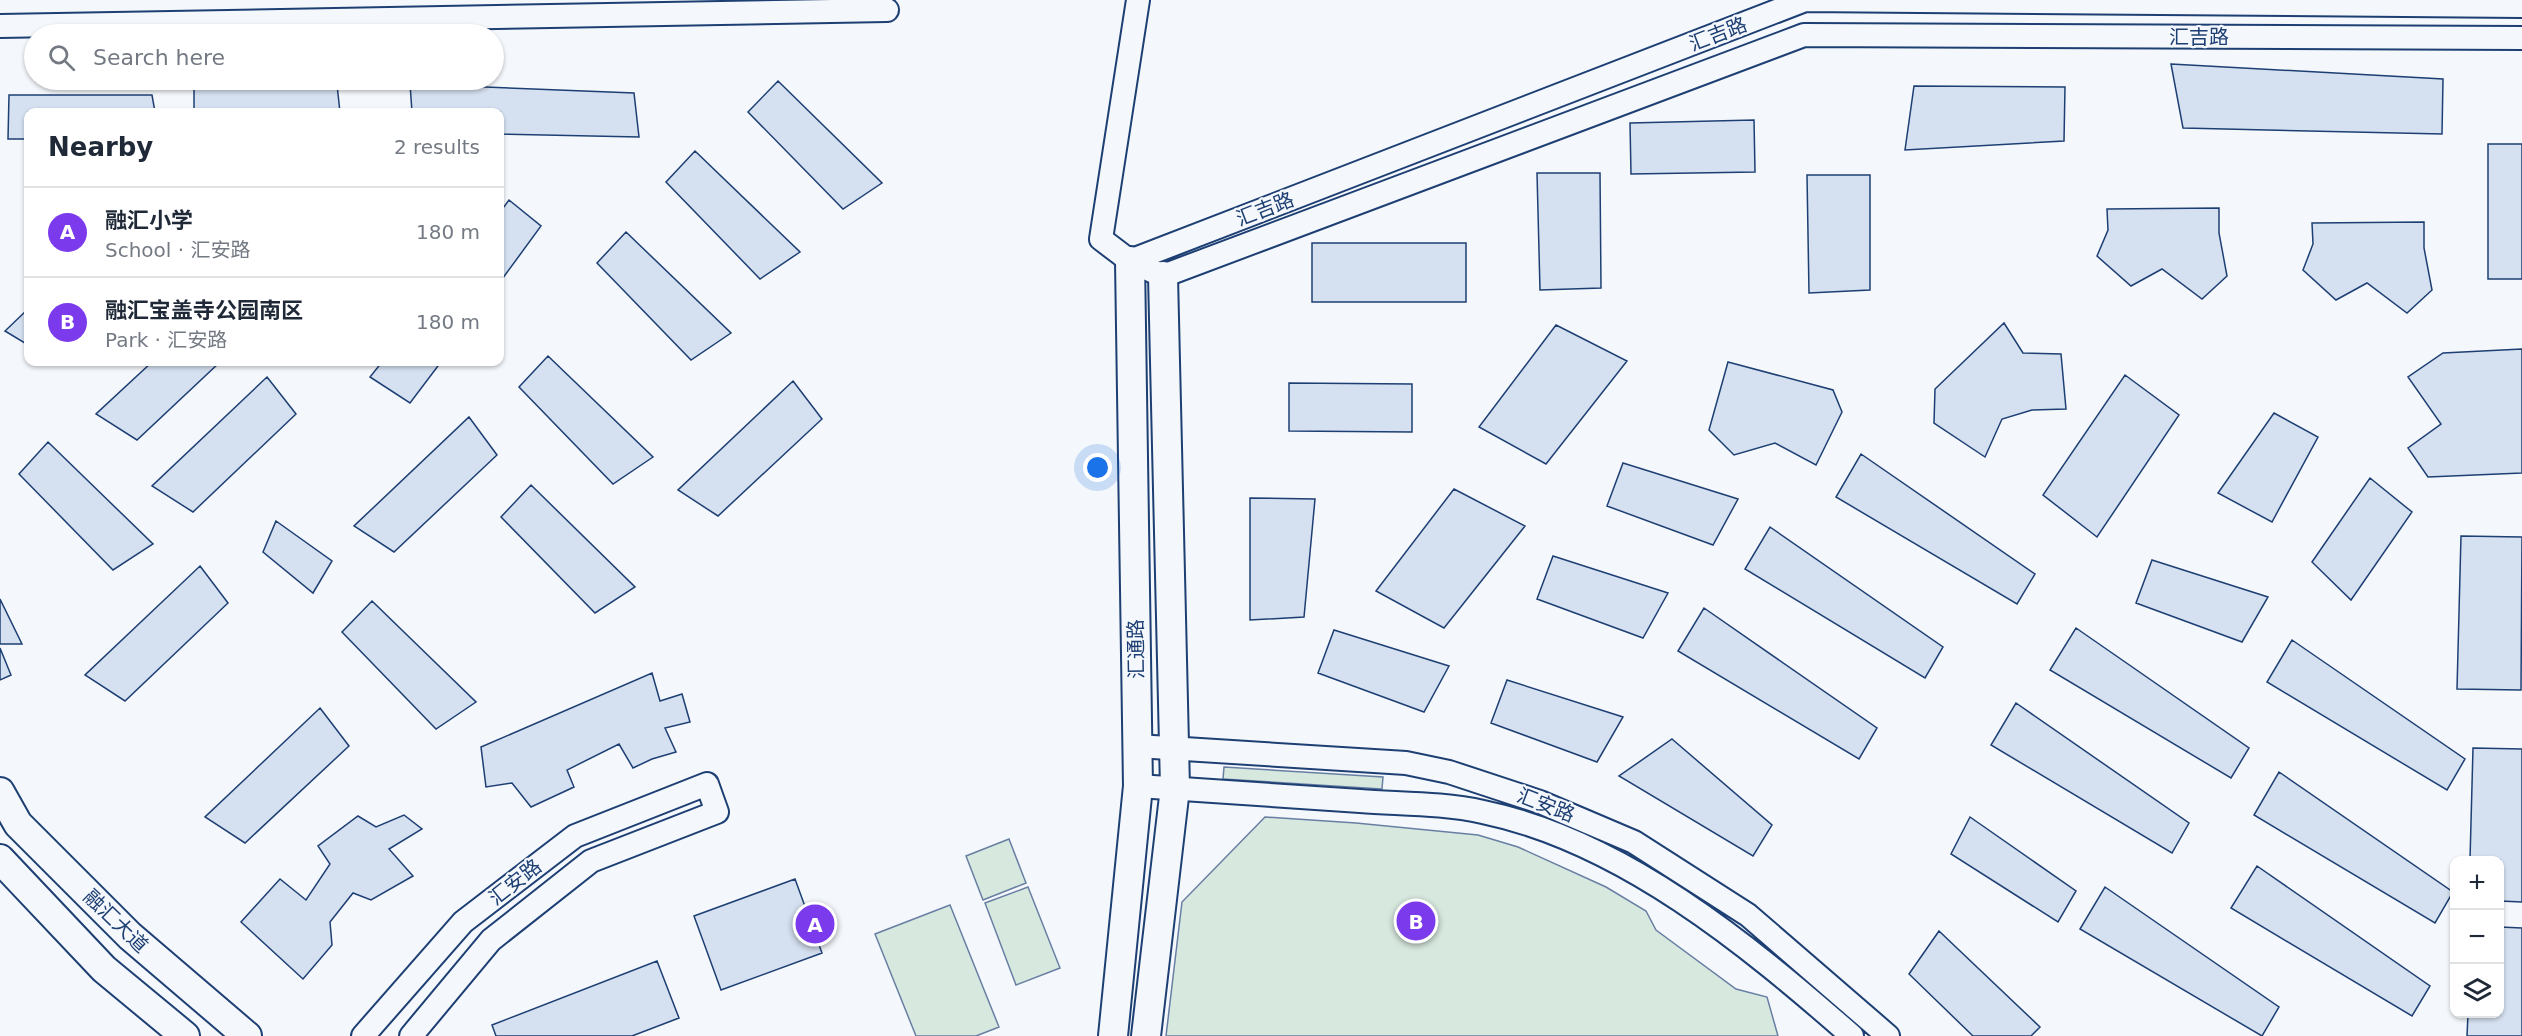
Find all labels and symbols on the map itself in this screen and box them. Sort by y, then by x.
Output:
street label: 汇吉路 [1686,12,1750,56]
street label: 汇吉路 [2169,25,2229,49]
street label: 汇吉路 [1233,187,1297,231]
your location [1083,453,1112,482]
street label: 汇通路 [1123,619,1149,679]
street label: 汇安路 [1514,783,1578,827]
street label: 汇安路 [484,854,546,910]
street label: 融汇大道 [79,885,153,957]
pin: B [1396,898,1436,944]
pin: A [796,902,834,946]

